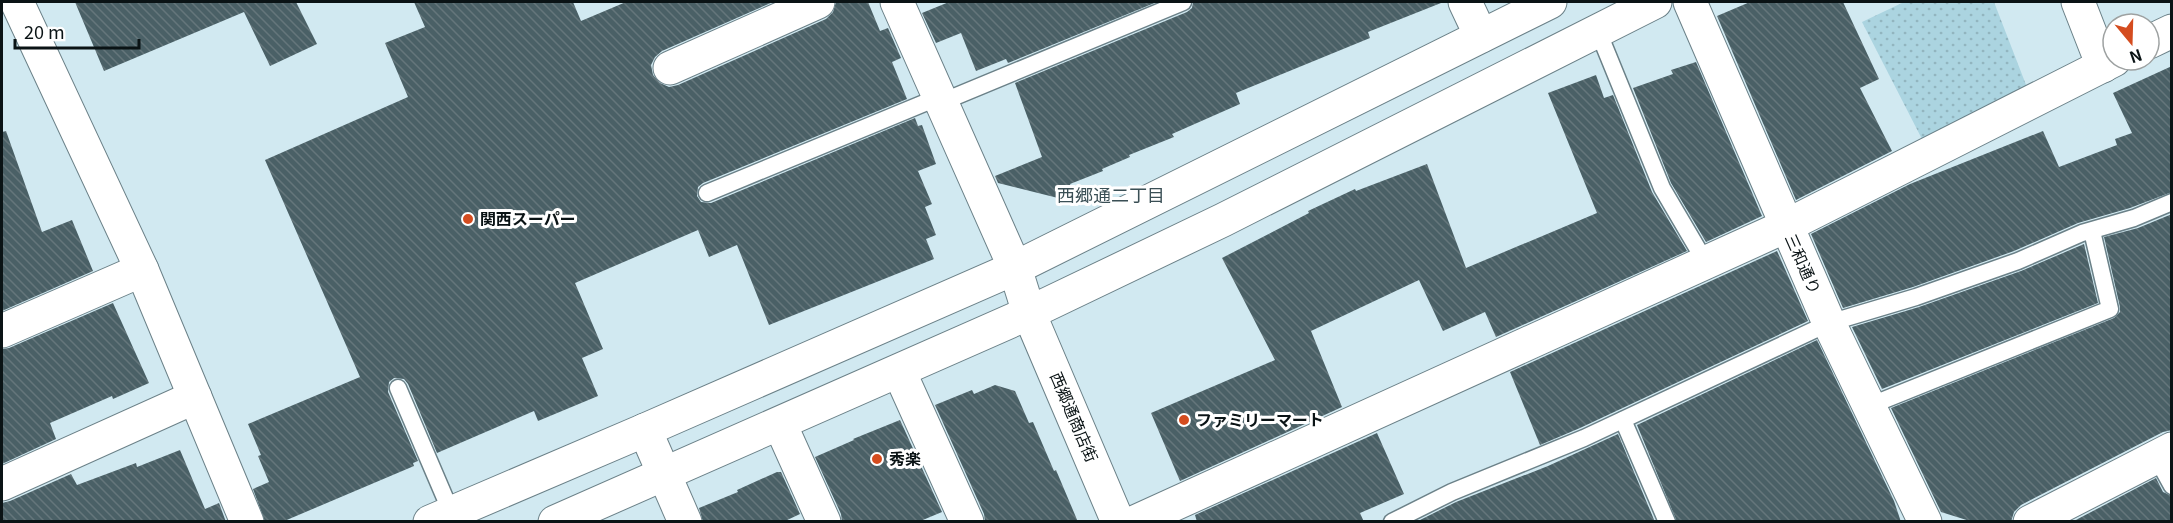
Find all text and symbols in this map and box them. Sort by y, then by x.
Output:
scale bar [15,12,140,50]
north arrow [2101,12,2161,72]
text: 20 m [24,18,65,44]
text: N [2127,44,2146,70]
district label: 西郷通二丁目 [1057,181,1165,207]
place label: 関西スーパー [480,206,576,230]
marker: 関西スーパー [461,212,475,226]
street label: 三和通り [1780,229,1828,298]
street label: 西郷通商店街 [1045,368,1105,465]
place label: ファミリーマート [1196,407,1324,431]
marker: ファミリーマート [1177,413,1191,427]
place label: 秀楽 [889,446,921,470]
marker: 秀楽 [870,452,884,466]

